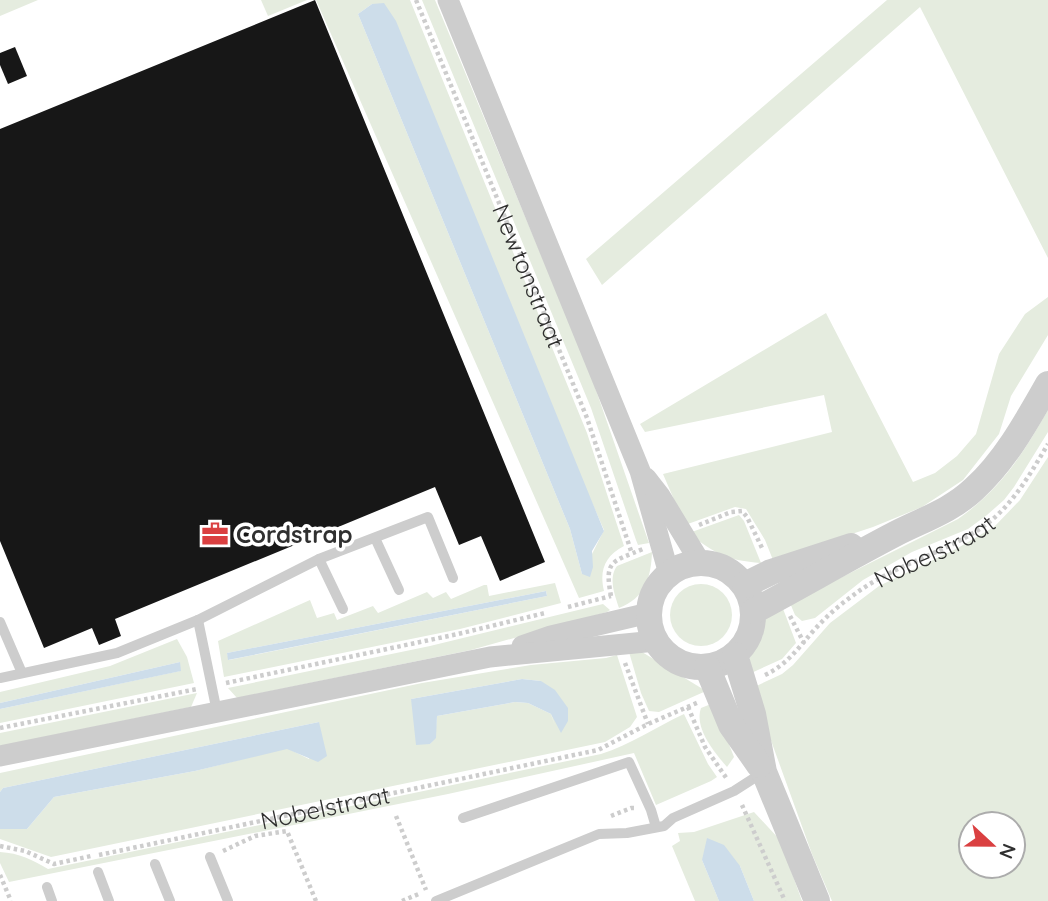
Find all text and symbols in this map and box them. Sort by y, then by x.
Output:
street label: Newtonstraat [486,200,572,352]
street label: Nobelstraat [868,508,1001,594]
office icon: Cordstrap [200,519,230,549]
place label: Cordstrap [236,519,353,549]
street label: Nobelstraat [258,779,392,836]
north arrow [957,810,1027,880]
text: N [994,840,1022,862]

